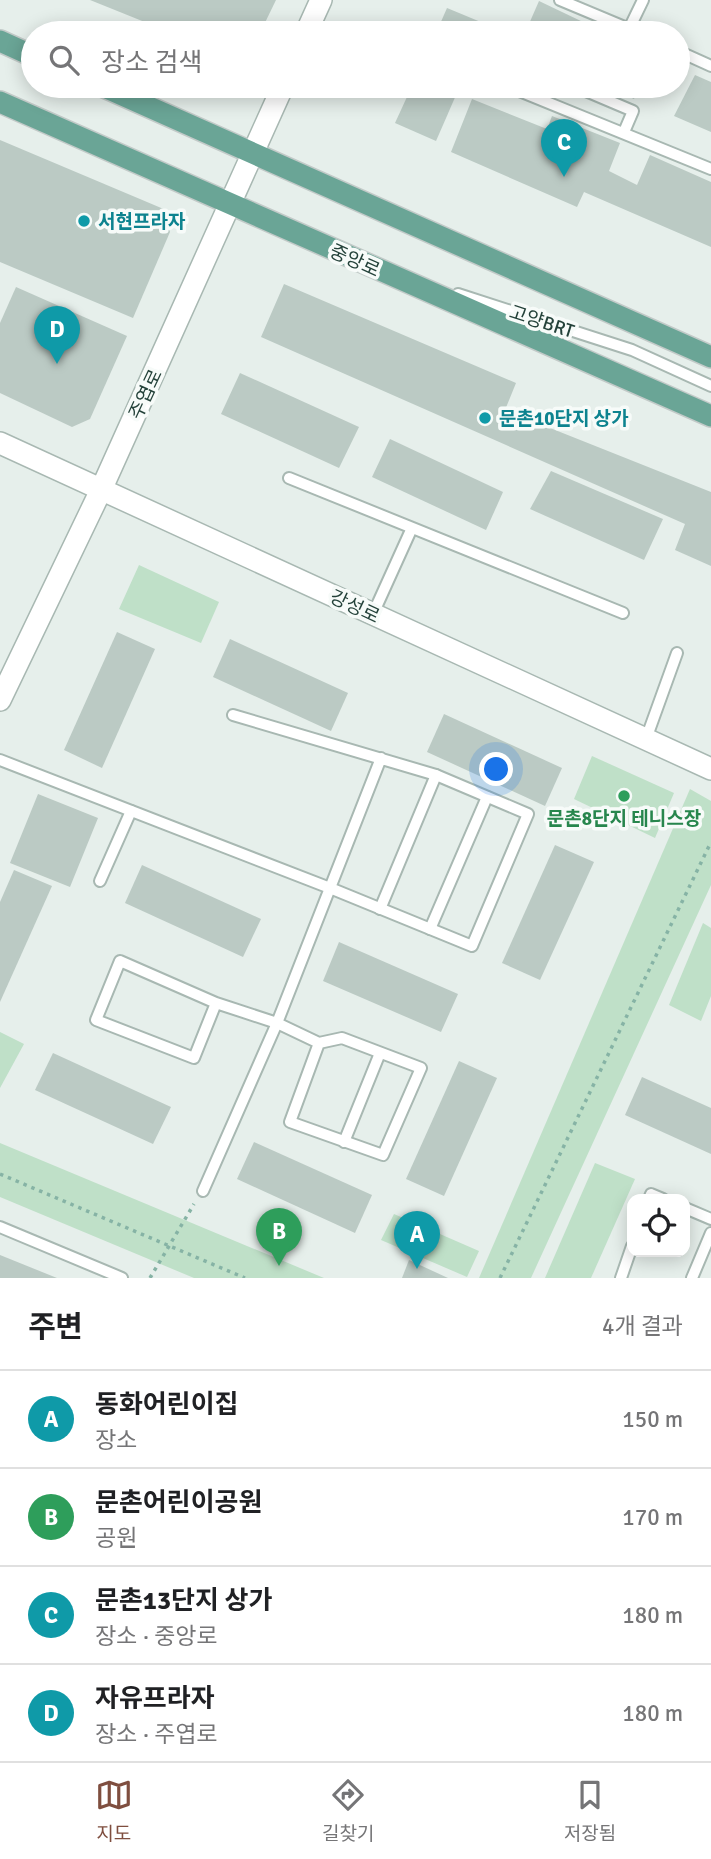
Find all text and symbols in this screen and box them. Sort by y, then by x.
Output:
search box [21,21,690,98]
icon: search [45,41,83,79]
text: 장소 검색 [101,47,202,79]
pin: C [541,119,587,177]
place label: 서현프라자 [98,210,186,234]
marker: 서현프라자 [76,213,92,229]
street label: 중앙로 [326,239,383,283]
street label: 고양BRT [506,300,578,344]
pin: D [34,306,80,364]
street label: 주엽로 [124,366,168,423]
place label: 문촌10단지 상가 [499,407,629,431]
marker: 문촌10단지 상가 [477,410,493,426]
street label: 강성로 [326,585,383,629]
your location [479,752,513,786]
marker: 문촌8단지 테니스장 [616,788,632,804]
place label: 문촌8단지 테니스장 [547,807,701,831]
map controls [627,1194,690,1257]
button: locate [627,1194,690,1257]
pin: B [256,1208,302,1266]
pin: A [394,1211,440,1269]
text: 주변 [28,1309,83,1346]
text: 4개 결과 [602,1312,683,1341]
text: 동화어린이집 [95,1389,239,1421]
text: A [44,1405,58,1434]
text: 150 m [622,1405,683,1434]
text: 장소 [95,1426,137,1455]
text: 문촌어린이공원 [95,1487,262,1519]
text: B [44,1503,58,1532]
text: 170 m [622,1503,683,1532]
text: 공원 [95,1524,137,1553]
text: 문촌13단지 상가 [95,1585,272,1617]
text: C [44,1601,58,1630]
text: 180 m [622,1601,683,1630]
text: 장소 · 중앙로 [95,1622,218,1651]
text: 자유프라자 [95,1683,215,1715]
text: D [43,1699,59,1728]
text: 180 m [622,1699,683,1728]
text: 장소 · 주엽로 [95,1720,218,1749]
tab: 지도 [95,1776,133,1846]
tab: 길찾기 [322,1776,374,1846]
tab: 저장됨 [564,1776,616,1846]

